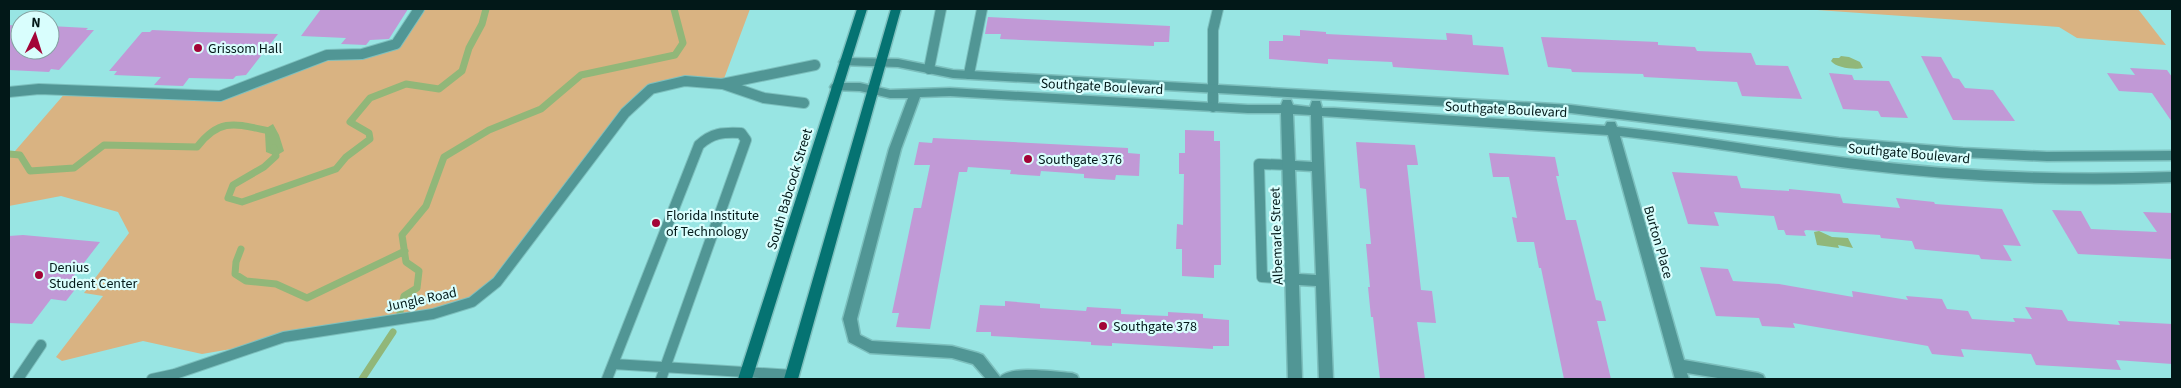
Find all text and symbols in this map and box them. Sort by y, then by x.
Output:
north arrow [10,10,60,60]
text: N [30,13,41,33]
place label: Grissom Hall [208,39,282,59]
marker: Grissom Hall [192,42,204,54]
street label: Southgate Boulevard [1040,74,1164,100]
street label: Southgate Boulevard [1444,97,1568,123]
street label: South Babcock Street [762,126,818,252]
street label: Southgate Boulevard [1847,139,1971,169]
place label: Southgate 376 [1038,150,1122,170]
marker: Southgate 376 [1022,153,1034,165]
street label: Albemarle Street [1265,187,1289,285]
street label: Burton Place [1638,204,1678,281]
place label: Florida Institute of Technology [666,206,759,242]
marker: Florida Institute of Technology [650,217,662,229]
place label: Denius Student Center [49,258,137,294]
marker: Denius Student Center [33,269,45,281]
street label: Jungle Road [384,283,459,317]
place label: Southgate 378 [1113,317,1197,337]
marker: Southgate 378 [1097,320,1109,332]

